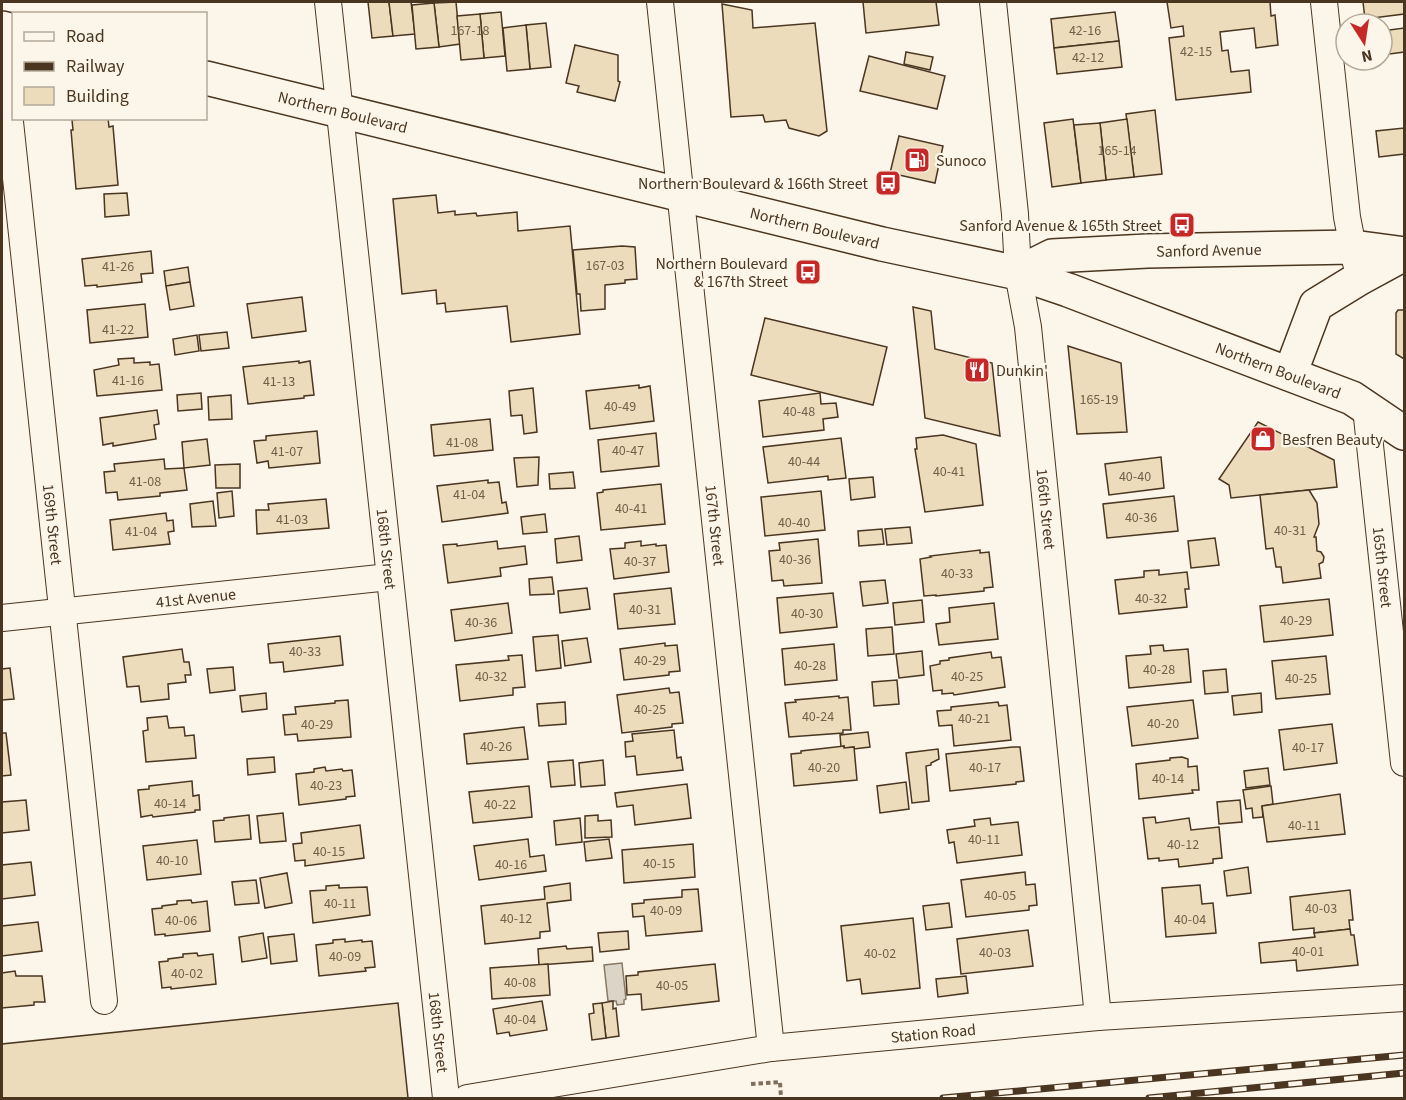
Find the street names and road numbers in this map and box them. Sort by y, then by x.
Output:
street label: Northern Boulevard [276,86,410,139]
street label: Northern Boulevard [748,202,882,255]
street label: Sanford Avenue [1156,239,1262,263]
street label: Northern Boulevard [1212,337,1344,405]
street label: 166th Street [1030,467,1061,551]
street label: 169th Street [37,483,67,567]
street label: 167th Street [699,484,730,567]
street label: 168th Street [371,507,401,591]
street label: 165th Street [1367,526,1397,609]
street label: 41st Avenue [155,583,237,614]
street label: 168th Street [423,991,453,1074]
street label: Station Road [890,1019,977,1049]

